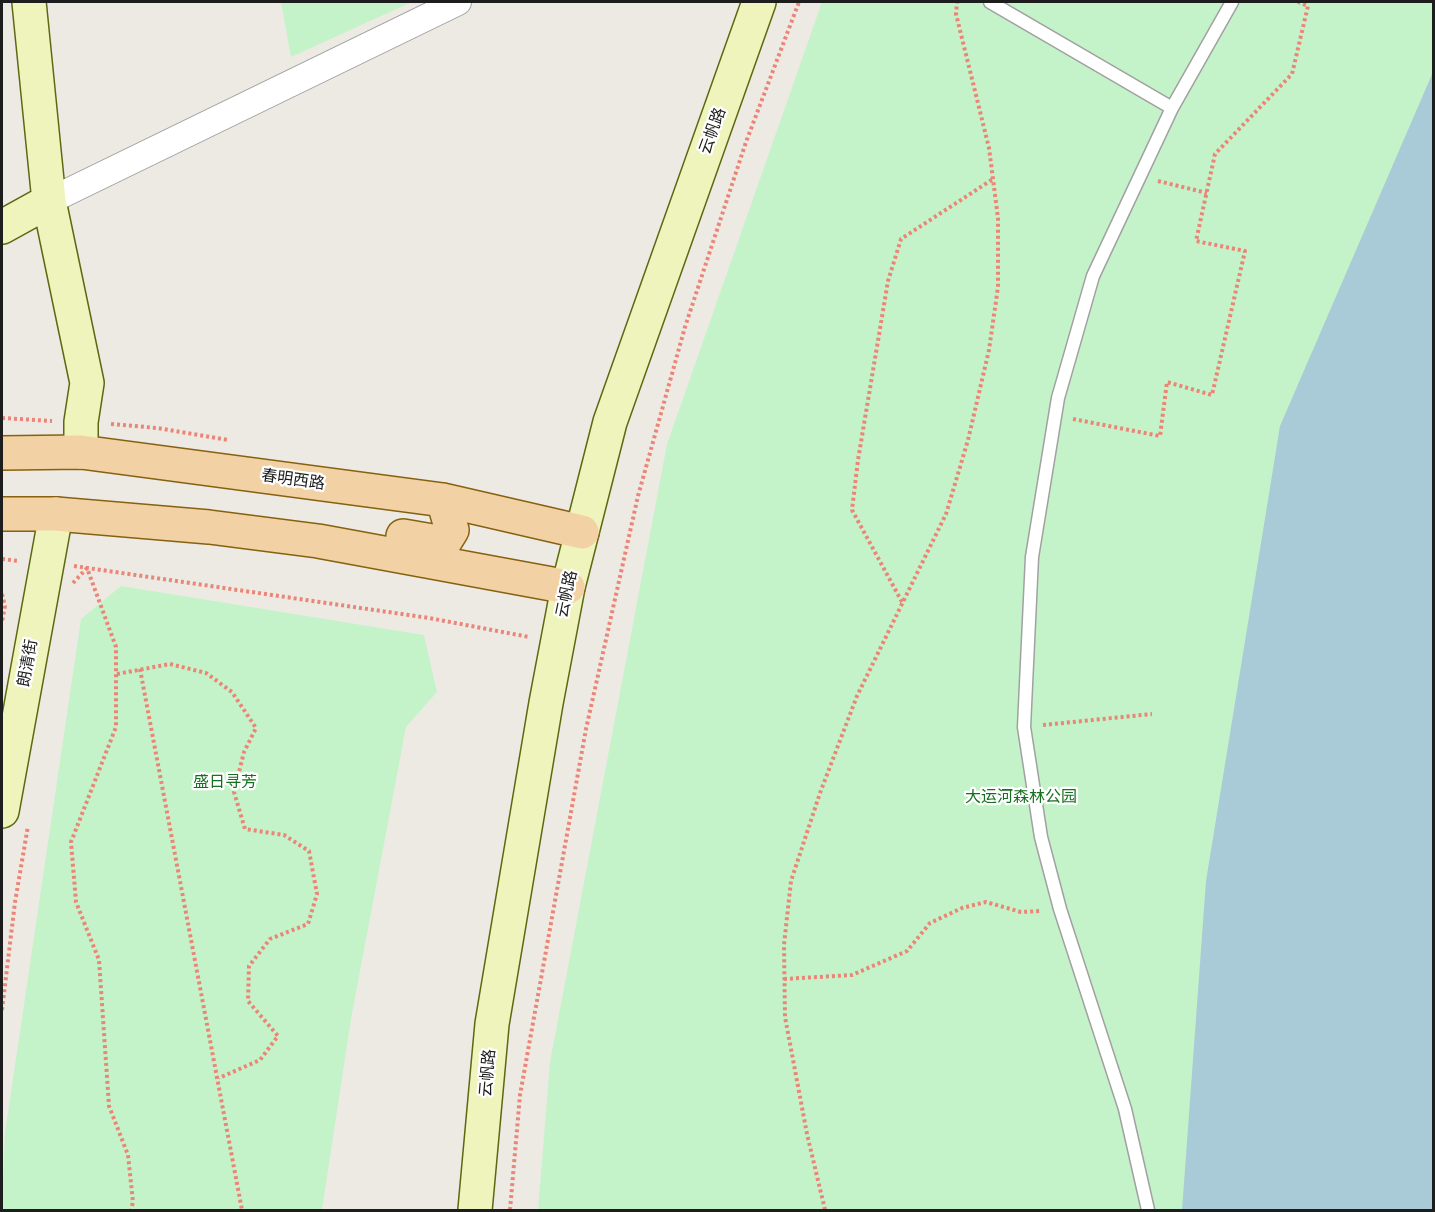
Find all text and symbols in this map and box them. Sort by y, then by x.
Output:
street label: 云帆路 [696,105,730,157]
street label: 春明西路 [260,466,326,494]
street label: 云帆路 [553,569,581,619]
street label: 朗清街 [14,638,42,688]
park label: 盛日寻芳 [193,772,257,792]
park label: 大运河森林公园 [965,787,1077,807]
street label: 云帆路 [476,1048,500,1098]

